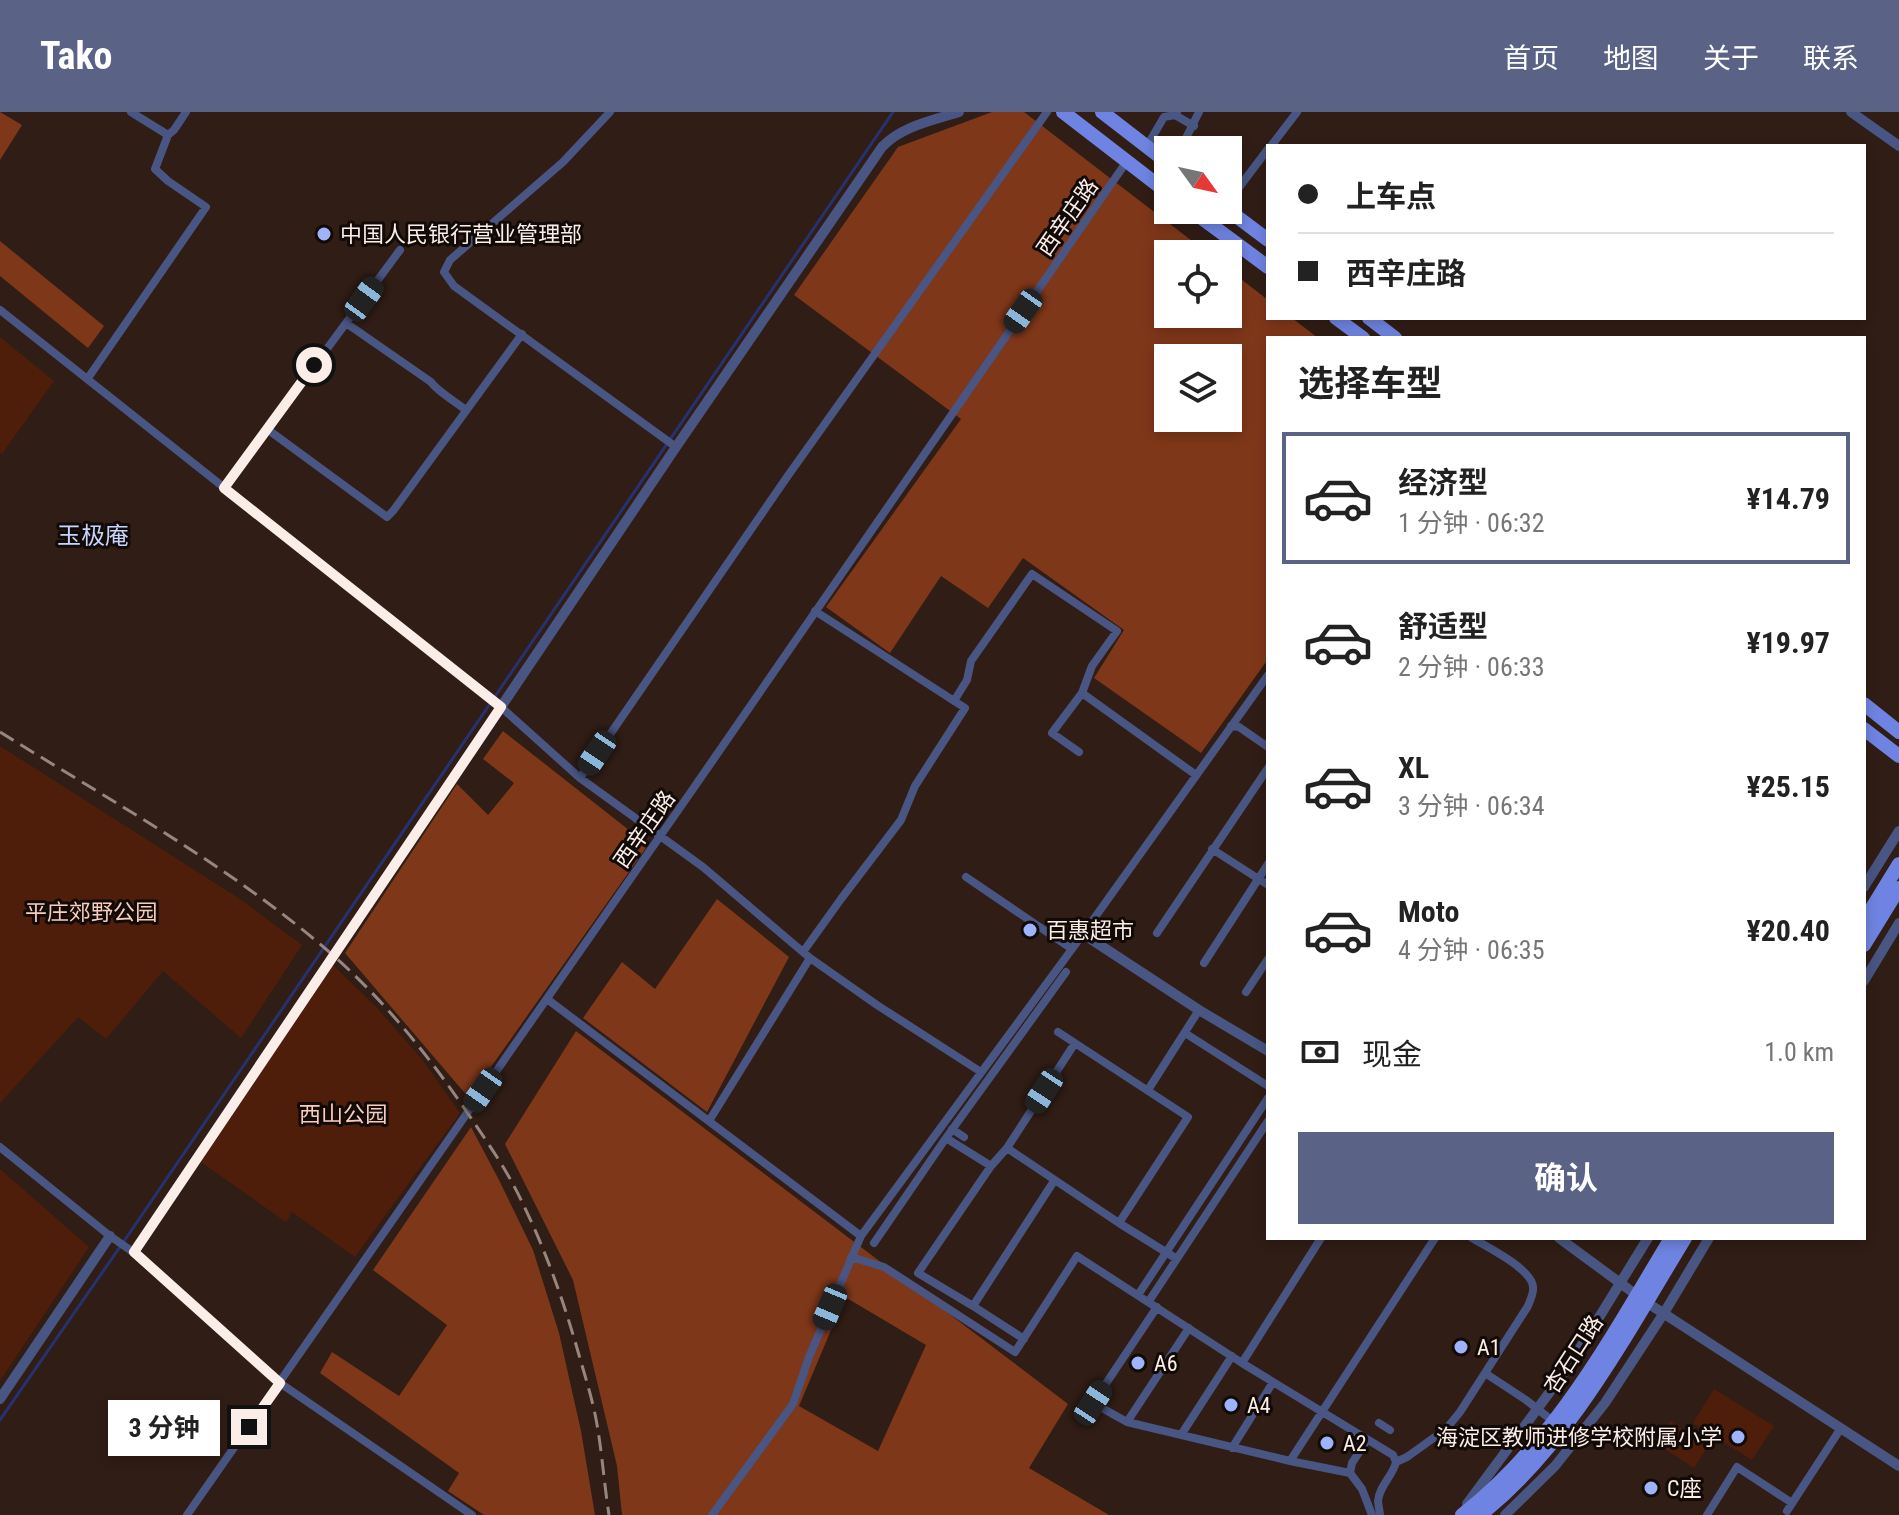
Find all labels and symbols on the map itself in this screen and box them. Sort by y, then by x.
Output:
north arrow [1154,136,1242,224]
street label: 西辛庄路 [1032,174,1103,261]
place label: 中国人民银行营业管理部 [340,222,582,247]
marker: 中国人民银行营业管理部 [315,225,333,243]
car [340,273,388,325]
car [999,284,1047,338]
route start [296,347,332,383]
district label: 玉极庵 [57,522,129,550]
car [574,726,620,780]
street label: 西辛庄路 [609,786,680,873]
park label: 平庄郊野公园 [25,900,157,925]
place label: 百惠超市 [1046,918,1134,943]
marker: 百惠超市 [1021,921,1039,939]
car [459,1063,507,1117]
car [1021,1064,1067,1118]
park label: 西山公园 [299,1102,387,1127]
car [810,1280,850,1334]
street label: 杏石口路 [1539,1311,1608,1398]
place label: A1 [1477,1335,1501,1360]
marker: A1 [1452,1338,1470,1356]
place label: A6 [1154,1351,1178,1376]
marker: A6 [1129,1354,1147,1372]
car [1070,1376,1116,1430]
place label: A4 [1247,1393,1271,1418]
marker: A4 [1222,1396,1240,1414]
callout: 3 分钟 [109,1399,221,1455]
route end [231,1409,267,1445]
place label: 海淀区教师进修学校附属小学 [1436,1425,1722,1450]
marker: 海淀区教师进修学校附属小学 [1729,1428,1747,1446]
place label: A2 [1343,1431,1367,1456]
marker: A2 [1318,1434,1336,1452]
place label: C座 [1667,1476,1701,1501]
marker: C座 [1642,1479,1660,1497]

